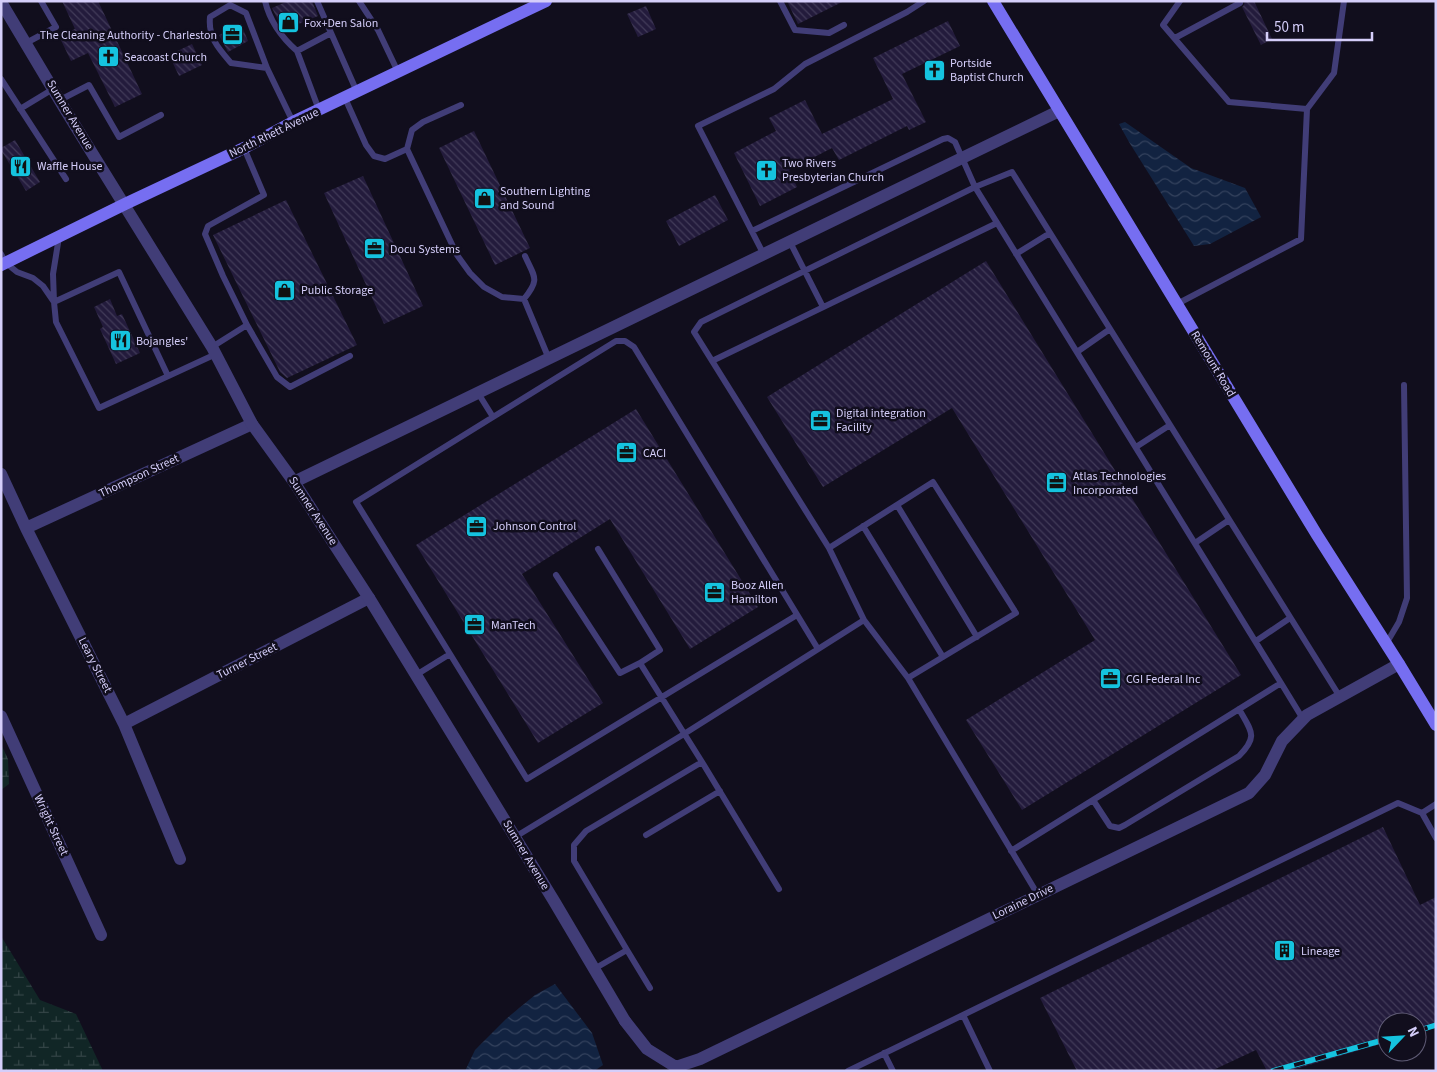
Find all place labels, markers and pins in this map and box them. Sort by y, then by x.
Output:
shop icon: Fox+Den Salon [276,11,300,35]
place label: Fox+Den Salon [304,15,378,32]
office icon: The Cleaning Authority - Charleston [221,23,245,47]
place label: The Cleaning Authority - Charleston [40,27,217,44]
church icon: Seacoast Church [96,45,120,69]
place label: Seacoast Church [124,49,207,66]
place label: Portside Baptist Church [950,55,1024,86]
church icon: Portside Baptist Church [922,58,946,82]
restaurant icon: Waffle House [9,154,33,178]
place label: Two Rivers Presbyterian Church [782,155,884,186]
place label: Waffle House [37,158,103,175]
church icon: Two Rivers Presbyterian Church [754,158,778,182]
place label: Southern Lighting and Sound [500,183,590,214]
shop icon: Southern Lighting and Sound [472,186,496,210]
office icon: Docu Systems [362,237,386,261]
place label: Docu Systems [390,241,460,258]
shop icon: Public Storage [273,278,297,302]
place label: Public Storage [301,282,373,299]
restaurant icon: Bojangles' [108,329,132,353]
place label: Bojangles' [136,333,188,350]
place label: Digital integration Facility [836,405,926,436]
office icon: Digital integration Facility [808,408,832,432]
office icon: CACI [615,441,639,465]
place label: CACI [643,445,666,462]
place label: Atlas Technologies Incorporated [1073,468,1166,499]
office icon: Atlas Technologies Incorporated [1045,471,1069,495]
office icon: Johnson Control [465,514,489,538]
place label: Johnson Control [493,518,576,535]
place label: Booz Allen Hamilton [731,577,784,608]
office icon: Booz Allen Hamilton [703,580,727,604]
office icon: ManTech [463,613,487,637]
place label: ManTech [491,617,536,634]
office icon: CGI Federal Inc [1098,667,1122,691]
place label: CGI Federal Inc [1126,671,1201,688]
building icon: Lineage [1273,939,1297,963]
place label: Lineage [1301,943,1340,960]

